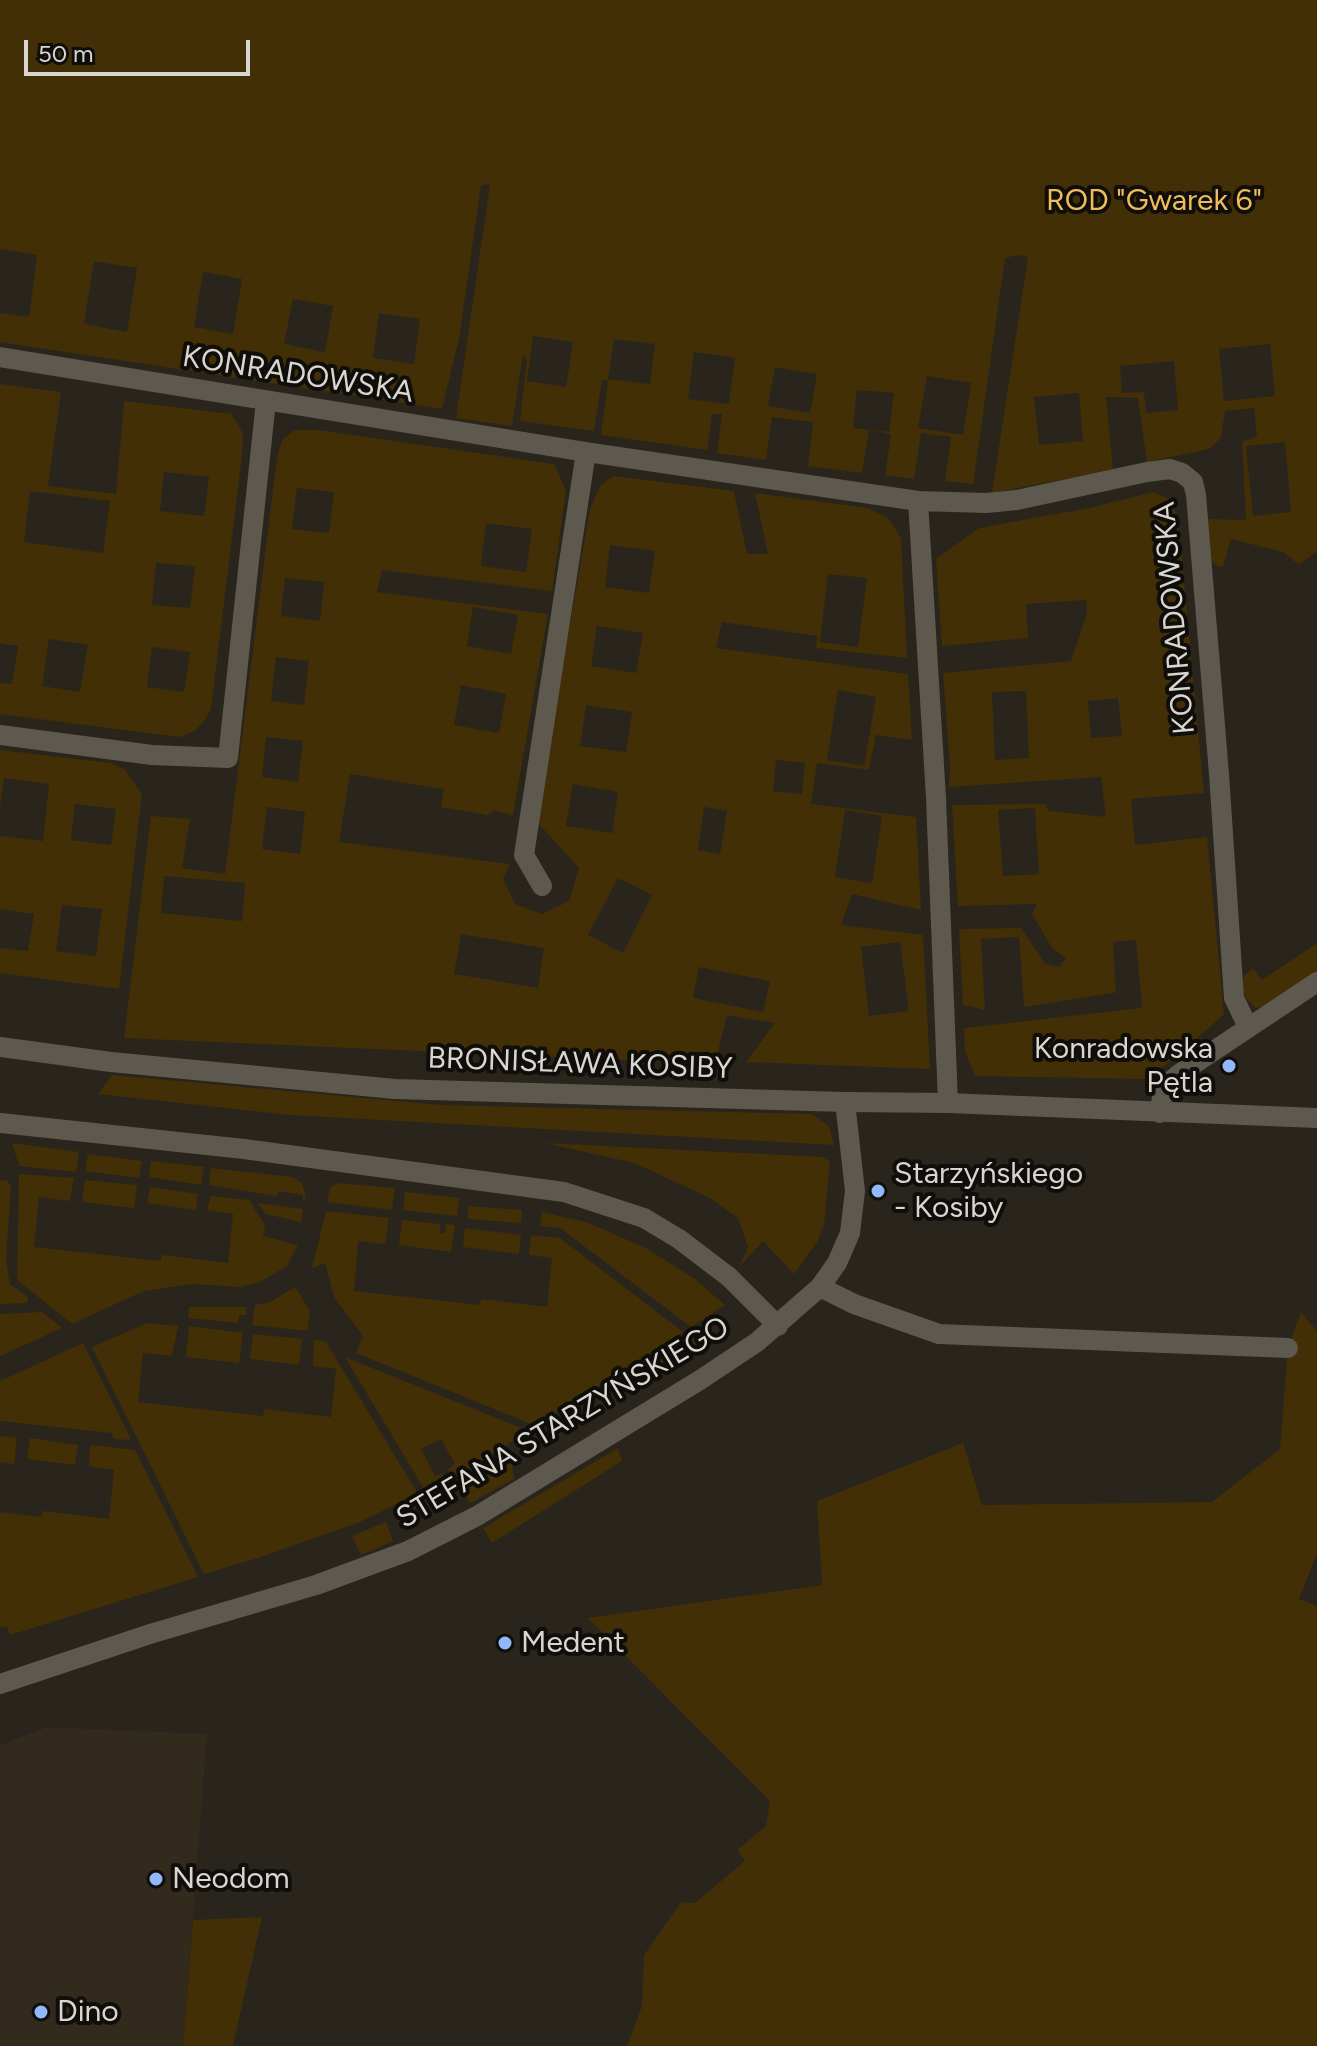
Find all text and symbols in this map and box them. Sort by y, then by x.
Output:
scale bar [28,24,254,74]
text: 50 m [38,39,94,68]
park label: ROD "Gwarek 6" [1046,183,1262,219]
street label: KONRADOWSKA [180,339,416,411]
street label: KONRADOWSKA [1147,500,1203,736]
place label: Konradowska Pętla [1034,1031,1213,1102]
street label: BRONISŁAWA KOSIBY [427,1041,733,1087]
marker: Konradowska Pętla [1220,1057,1238,1075]
place label: Starzyńskiego - Kosiby [894,1156,1083,1226]
marker: Starzyńskiego - Kosiby [869,1182,887,1200]
street label: STEFANA STARZYŃSKIEGO [390,1309,736,1537]
place label: Medent [521,1625,625,1661]
marker: Medent [496,1634,514,1652]
place label: Neodom [172,1861,290,1897]
marker: Neodom [147,1870,165,1888]
place label: Dino [57,1994,119,2030]
marker: Dino [32,2003,50,2021]

